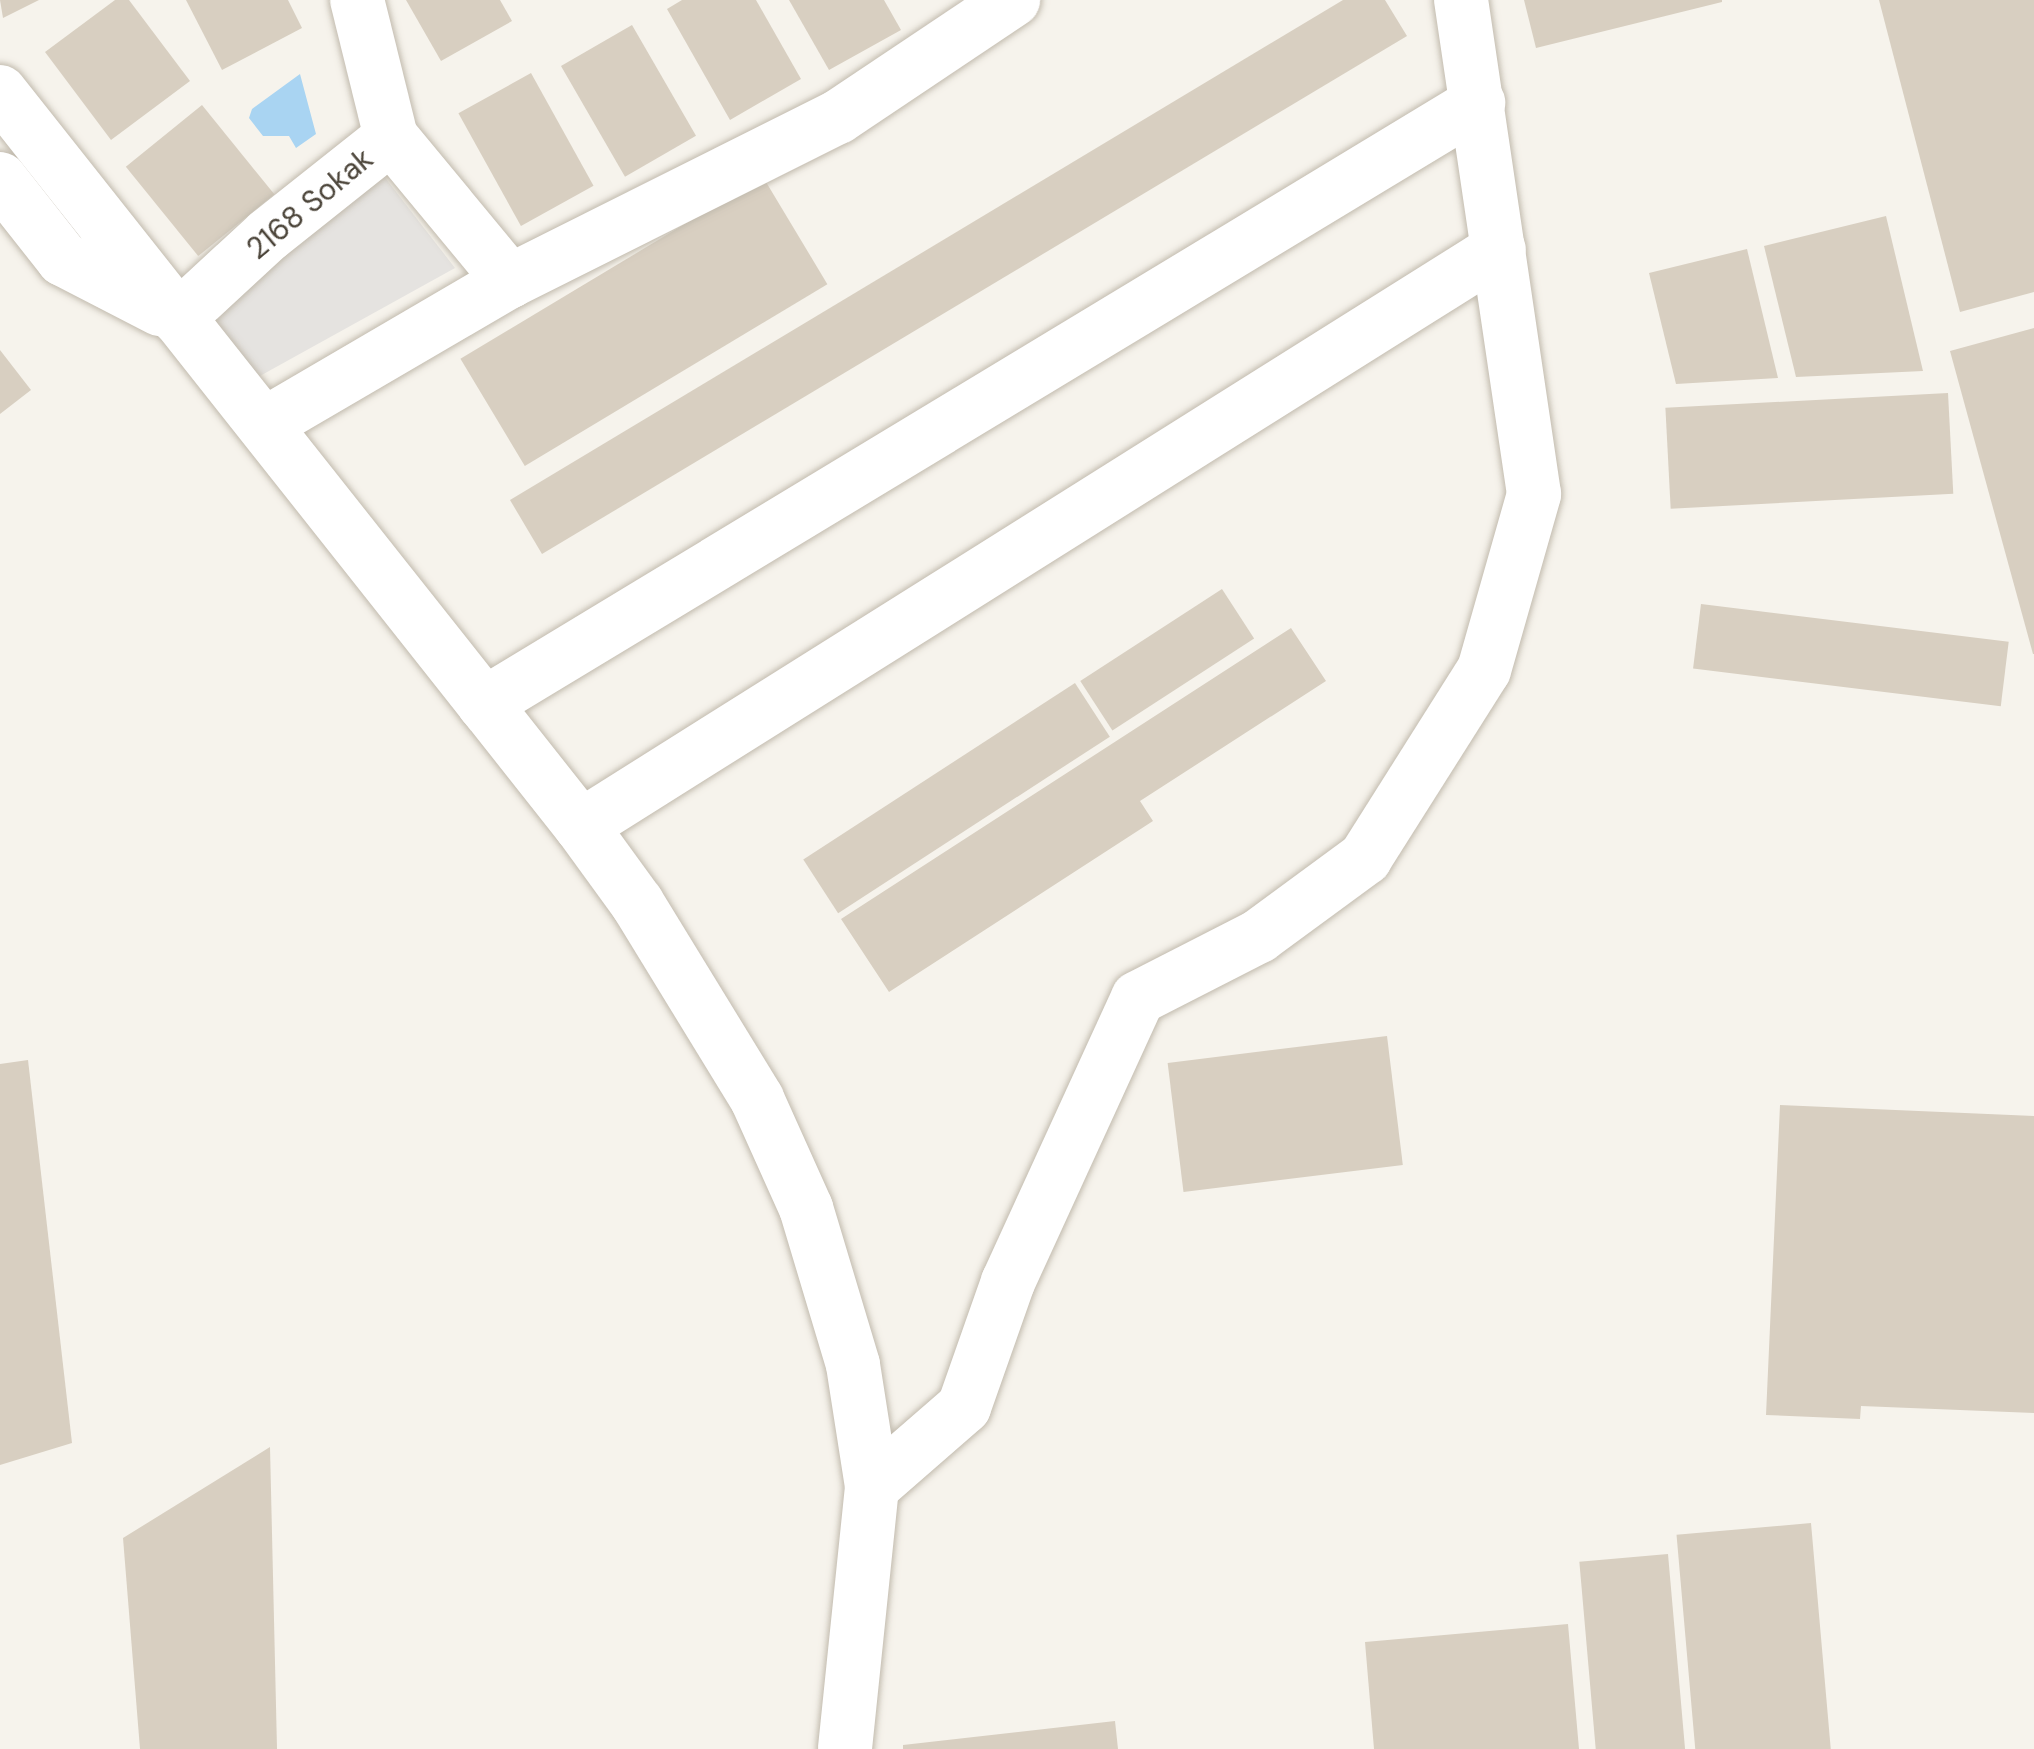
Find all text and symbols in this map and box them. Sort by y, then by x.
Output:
street label: 2168 Sokak [240,141,380,267]

